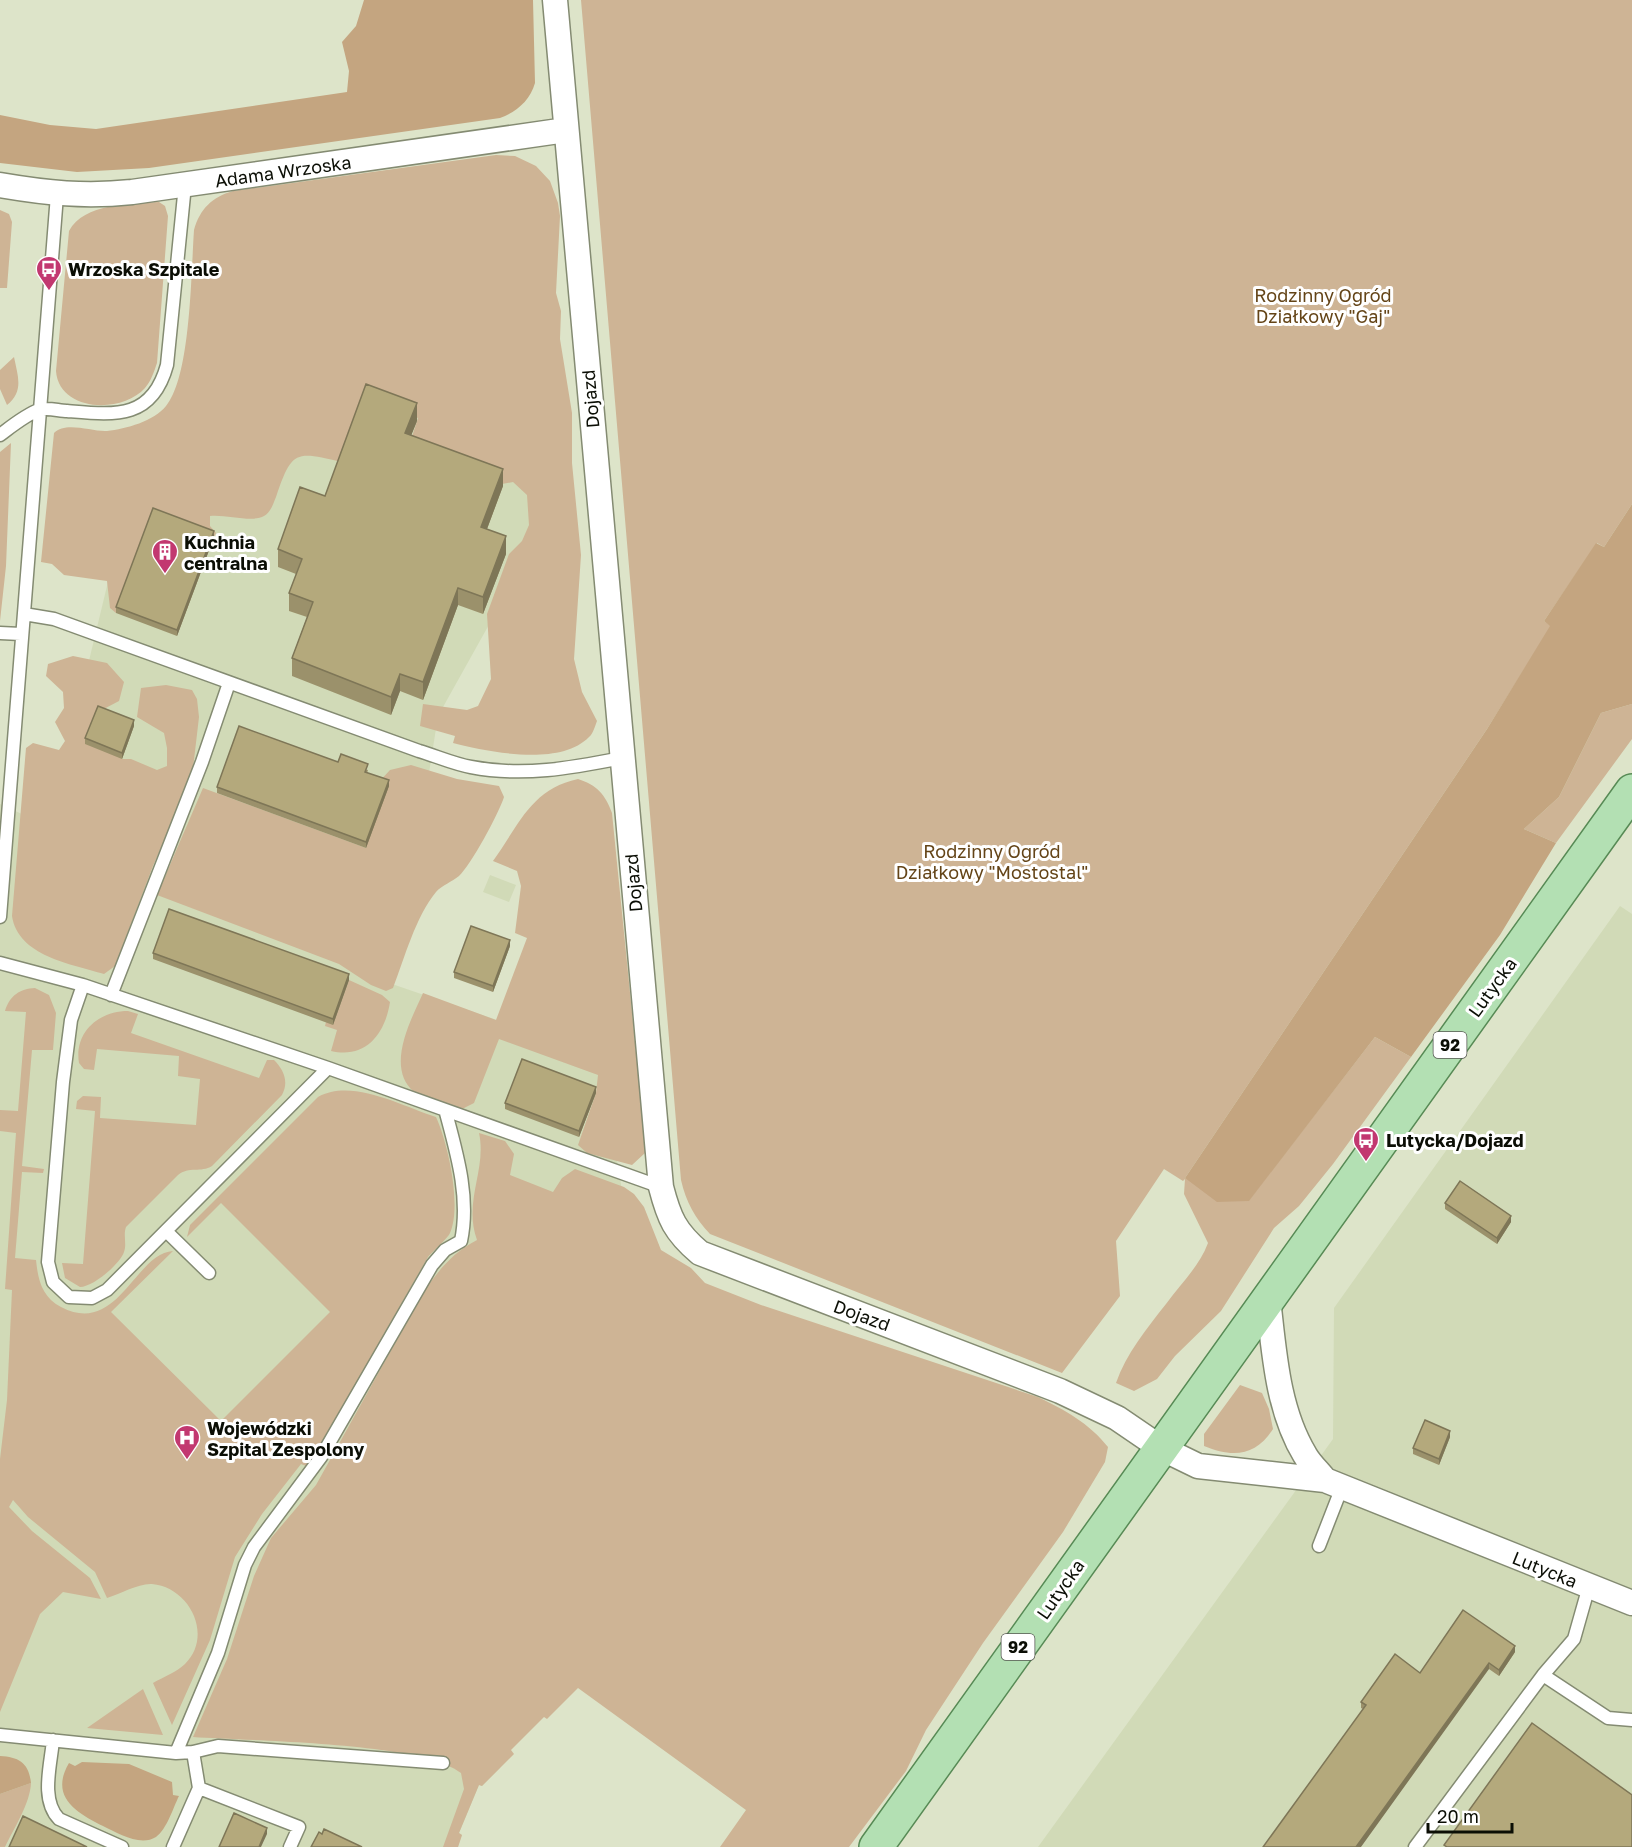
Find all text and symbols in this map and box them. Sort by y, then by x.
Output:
street label: Adama Wrzoska [213,151,353,191]
bus stop icon: Wrzoska Szpitale [34,254,64,292]
place label: Wrzoska Szpitale [68,258,220,280]
park label: Rodzinny Ogród Działkowy "Gaj" [1254,284,1392,327]
street label: Dojazd [576,369,604,429]
place label: Kuchnia centralna [184,531,268,574]
building icon: Kuchnia centralna [150,537,180,575]
park label: Rodzinny Ogród Działkowy "Mostostal" [896,840,1088,883]
street label: Dojazd [619,853,647,913]
street label: Lutycka [1463,953,1521,1021]
road number: 92 [1434,1032,1466,1058]
bus stop icon: Lutycka/Dojazd [1351,1125,1381,1163]
place label: Lutycka/Dojazd [1386,1129,1524,1151]
street label: Dojazd [831,1295,893,1335]
place label: Wojewódzki Szpital Zespolony [207,1417,364,1460]
hospital icon: Wojewódzki Szpital Zespolony [172,1423,202,1461]
street label: Lutycka [1509,1546,1581,1592]
street label: Lutycka [1031,1555,1089,1623]
road number: 92 [1002,1634,1034,1660]
scale bar [1428,1796,1512,1834]
text: 20 m [1437,1805,1479,1827]

